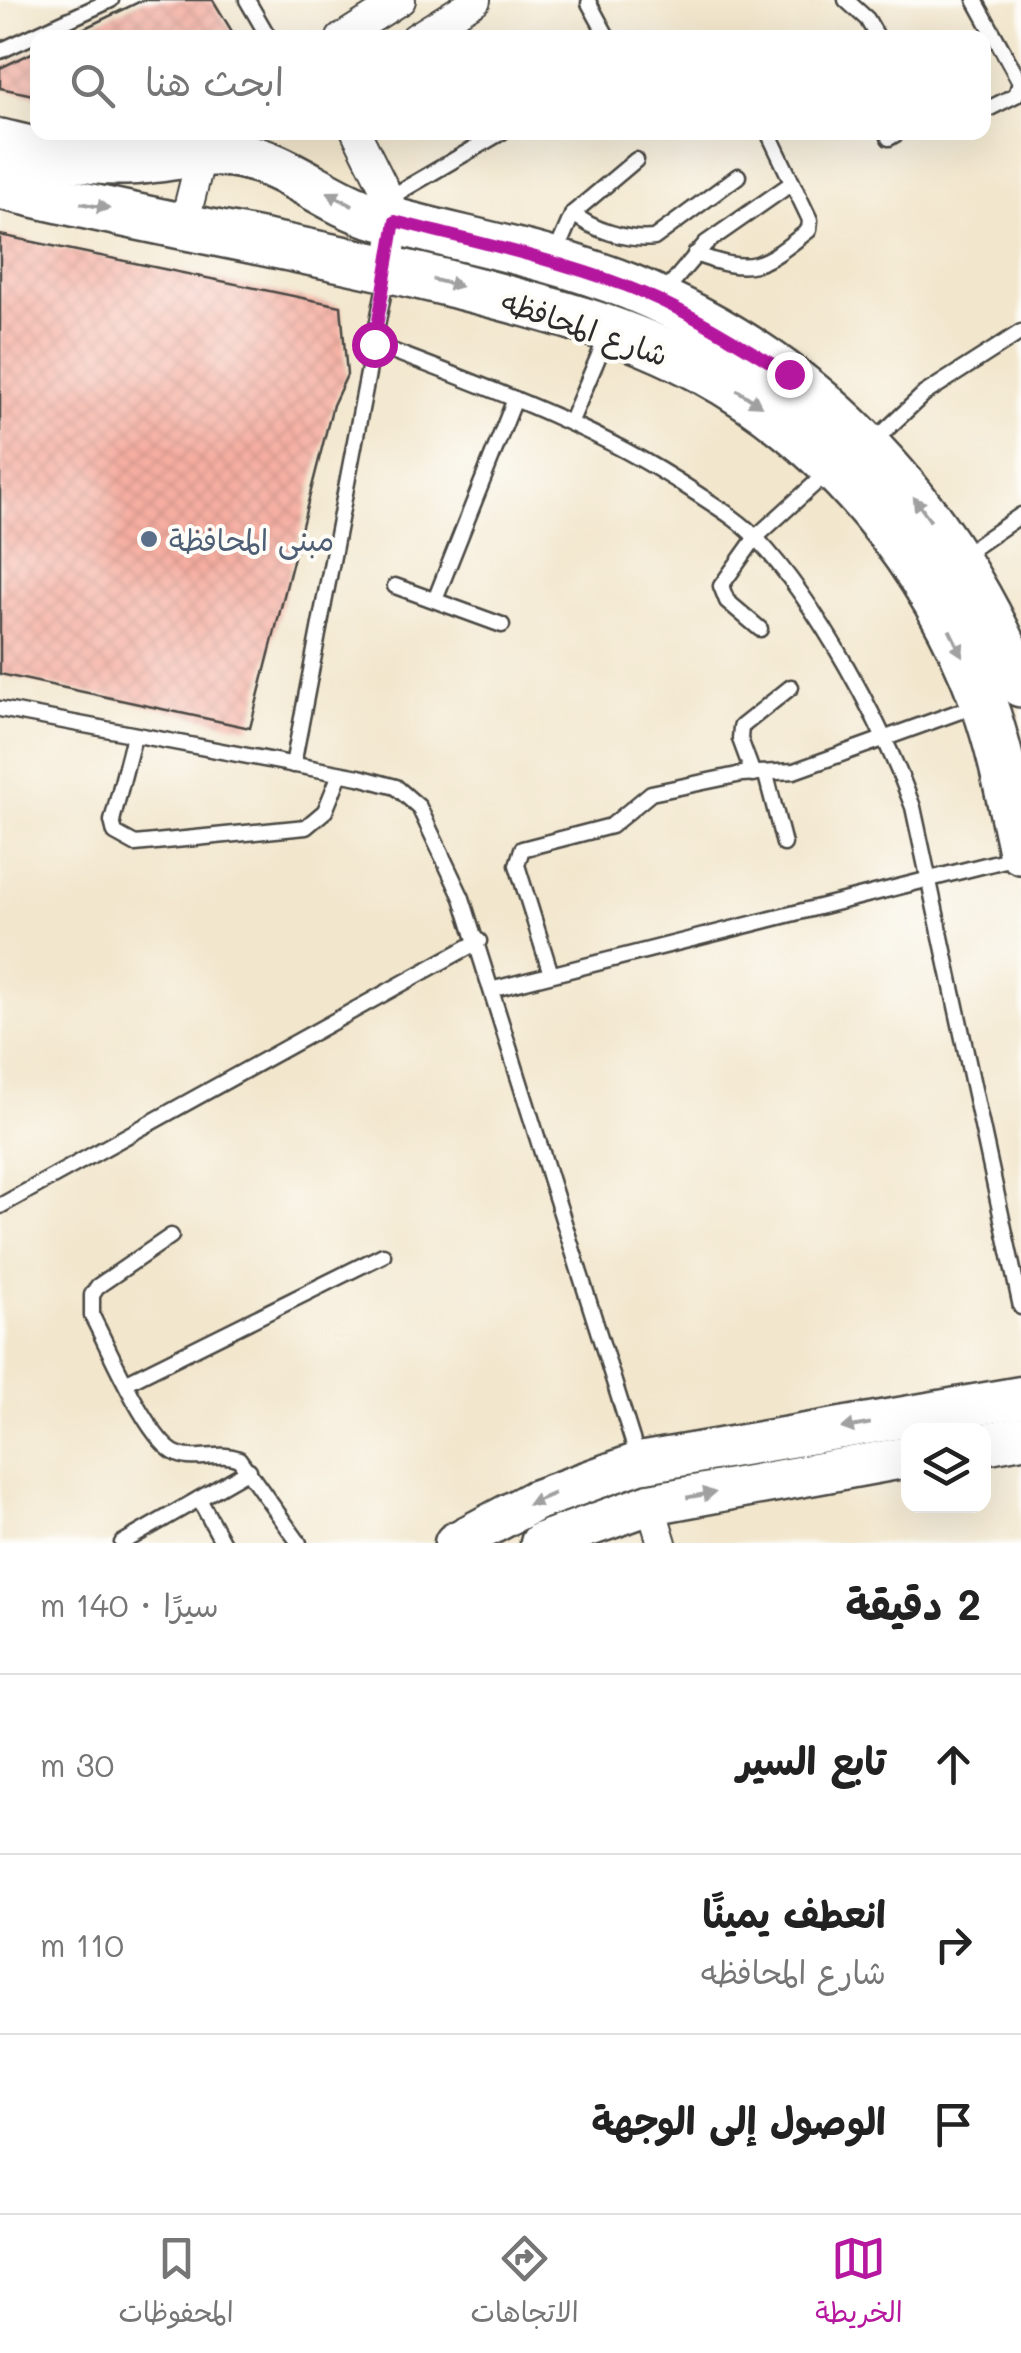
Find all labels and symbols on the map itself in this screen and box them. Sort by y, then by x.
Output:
one-way arrow [326,191,354,209]
one-way arrow [80,199,112,214]
one-way arrow [432,276,463,292]
street label: شارع المحافظه [495,280,674,377]
route start [352,322,398,368]
route end [767,352,813,398]
one-way arrow [735,389,762,407]
one-way arrow [913,495,932,522]
place label: مبنى المحافظة [169,519,334,560]
marker: مبنى المحافظة [138,528,160,550]
one-way arrow [948,629,965,658]
one-way arrow [840,1419,871,1434]
one-way arrow [686,1486,717,1502]
one-way arrow [526,1491,555,1507]

